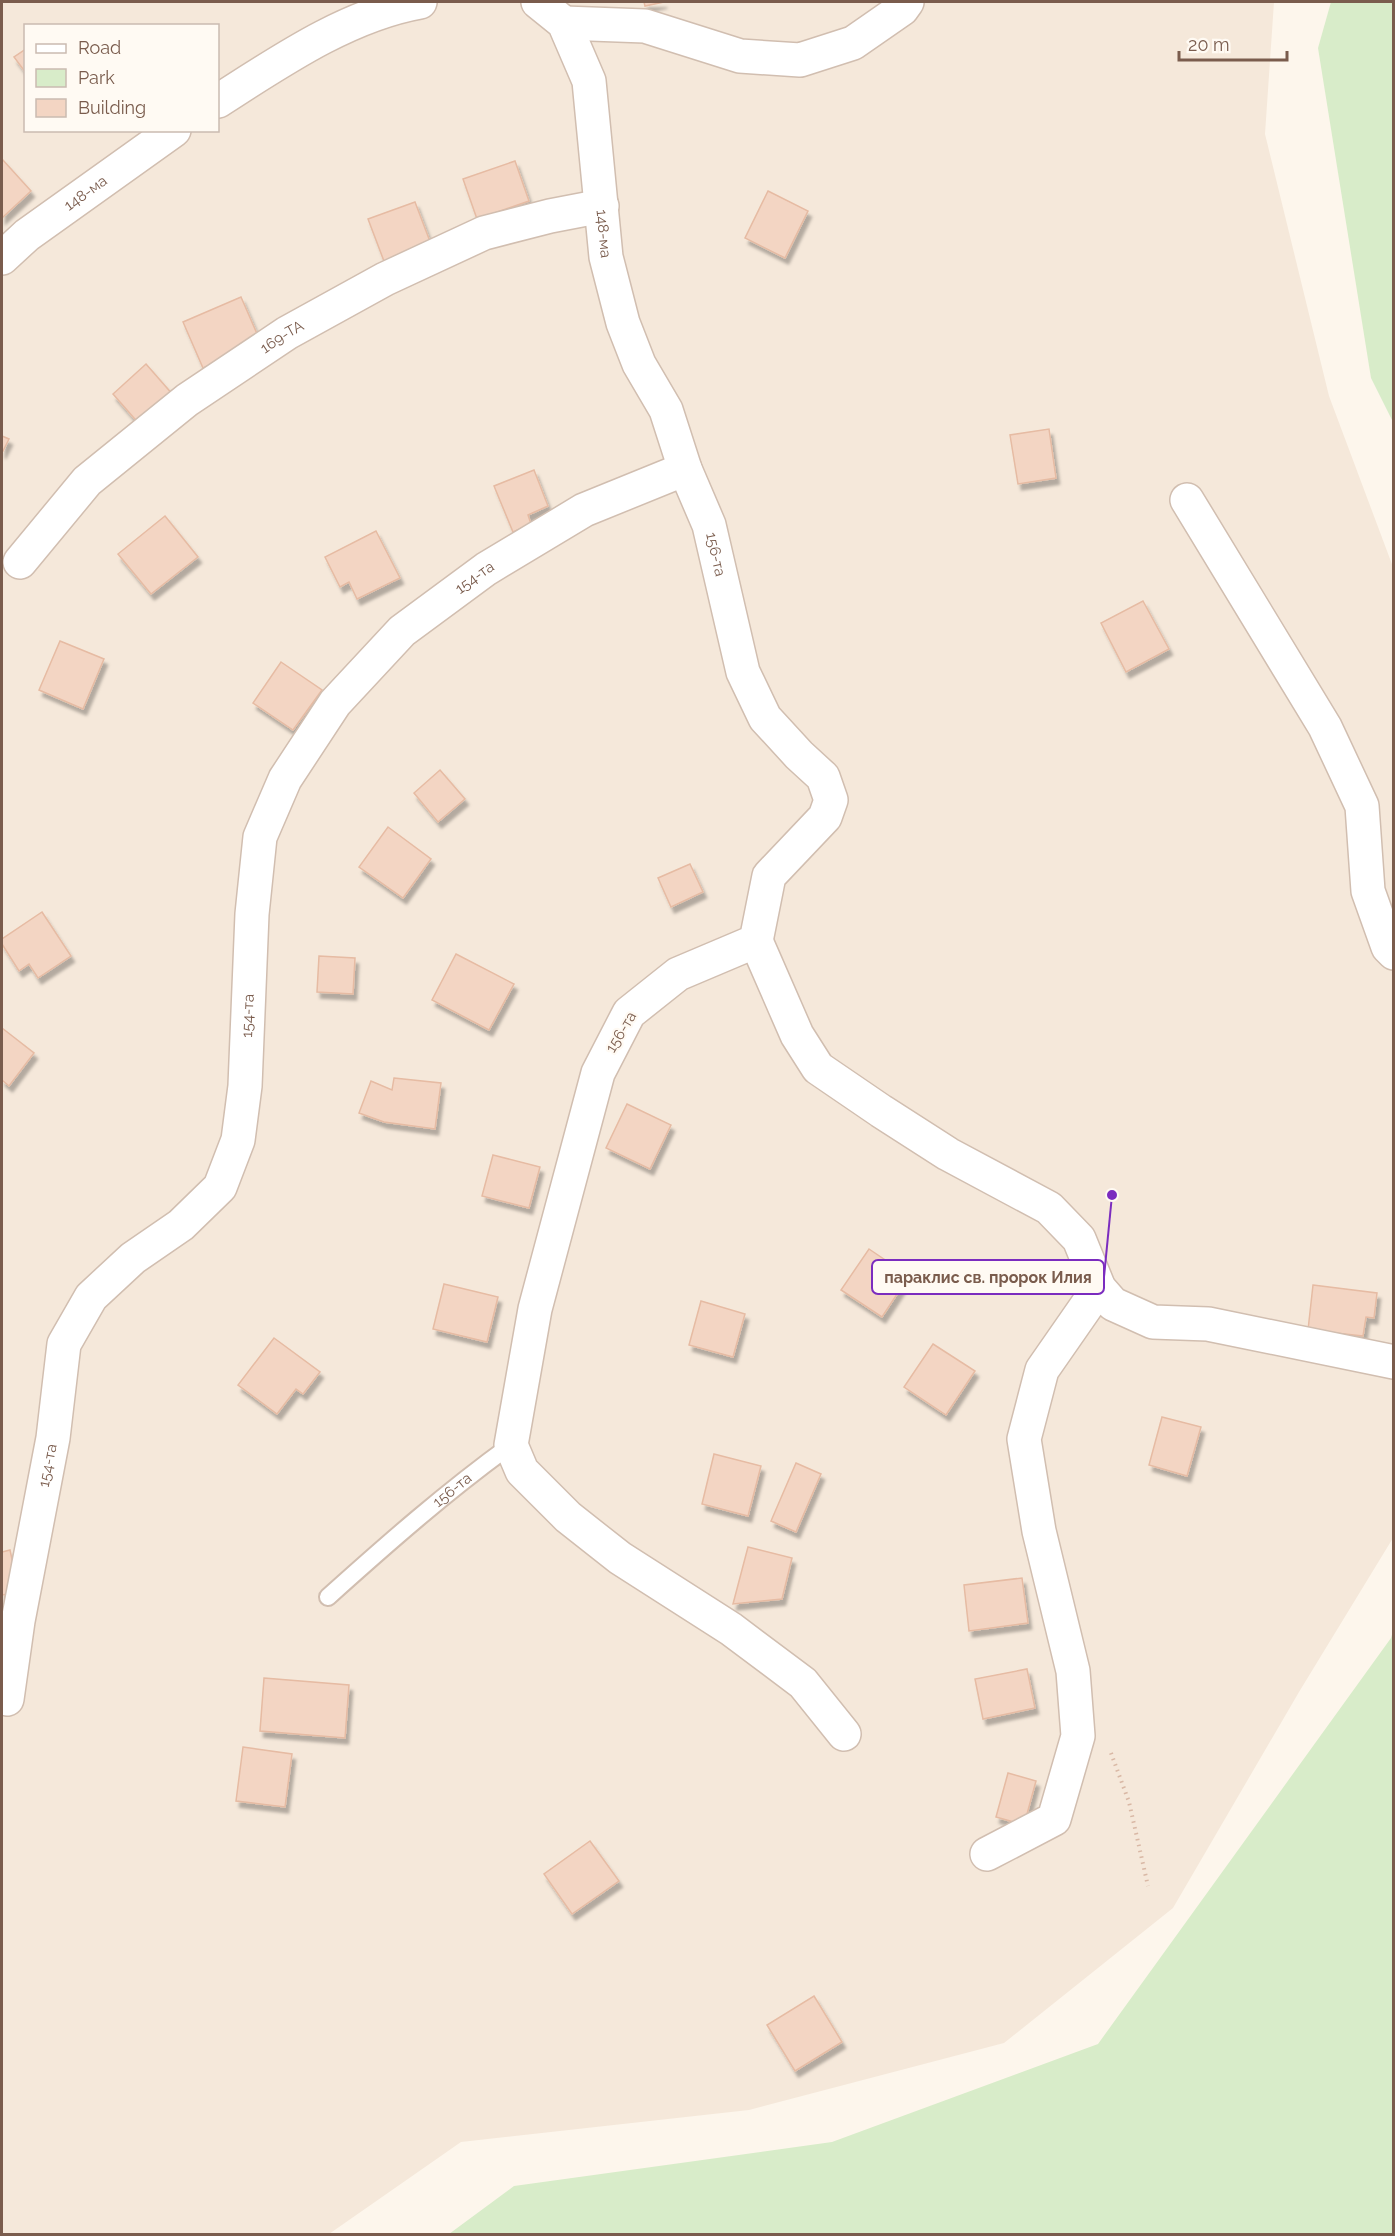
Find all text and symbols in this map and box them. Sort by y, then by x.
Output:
legend [24,24,219,132]
scale bar [1179,24,1287,62]
text: 20 m [1188,34,1230,55]
text: Road [78,37,121,58]
text: Park [78,67,115,88]
text: Building [78,97,146,118]
street label: 148-ма [61,172,111,215]
street label: 148-ма [592,209,615,259]
street label: 169-TA [257,317,307,357]
street label: 156-та [702,531,730,578]
street label: 154-та [452,557,497,598]
street label: 154-та [238,994,258,1038]
street label: 156-та [602,1008,640,1056]
callout: параклис св. пророк Илия [872,1260,1104,1294]
text: параклис св. пророк Илия [884,1268,1092,1287]
street label: 154-та [35,1442,61,1489]
street label: 156-та [429,1469,475,1511]

